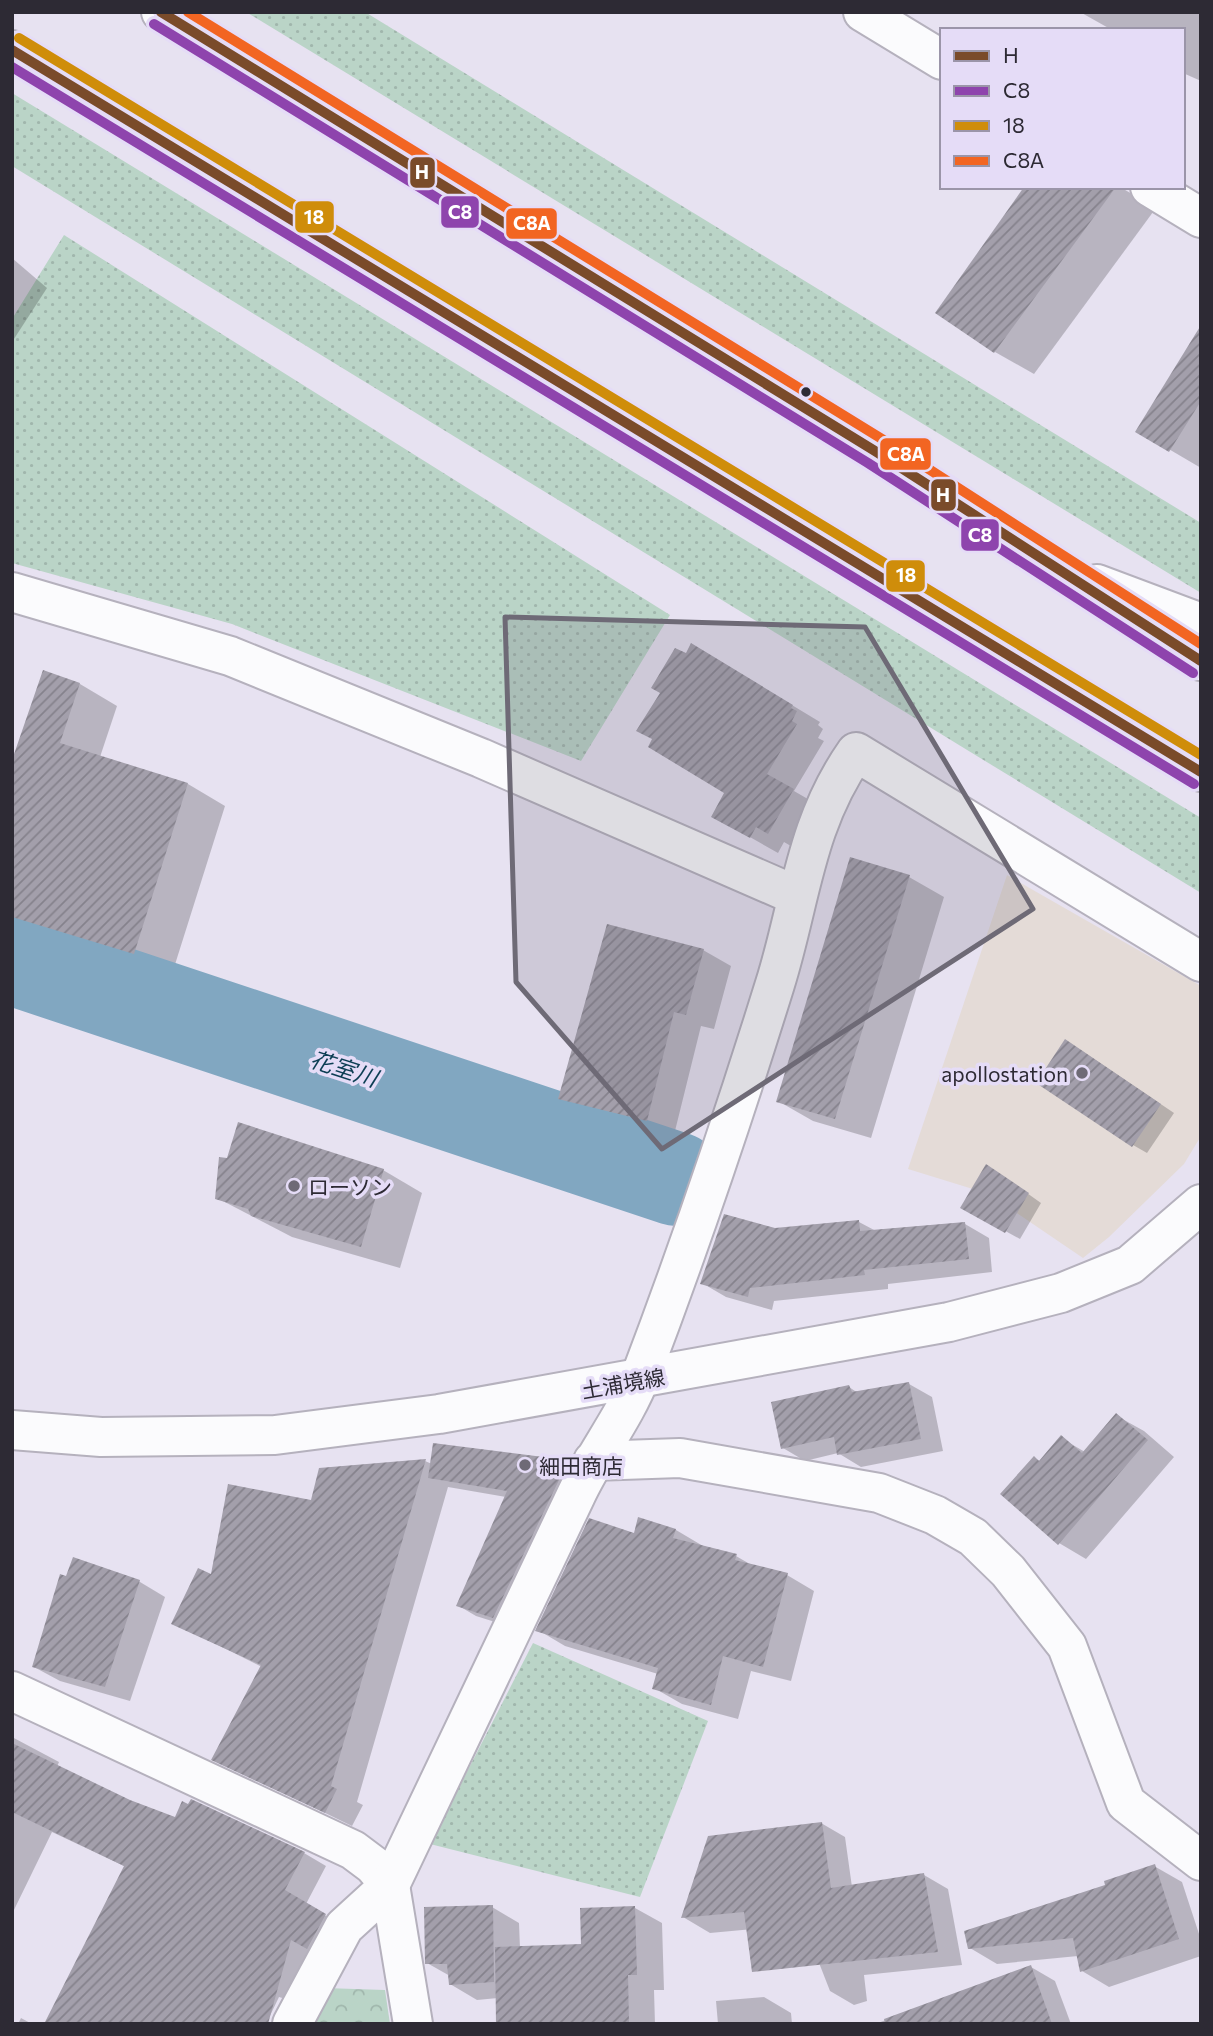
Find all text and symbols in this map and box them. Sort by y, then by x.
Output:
legend [940,28,1185,189]
text: H [1003,42,1019,67]
text: C8 [1003,77,1030,102]
text: 18 [1003,112,1025,137]
text: C8A [1003,147,1044,172]
line badge: H [409,156,436,189]
text: H [415,160,429,183]
line badge: C8 [440,195,480,229]
line badge: 18 [294,200,335,234]
text: C8 [448,200,472,223]
text: 18 [304,205,324,228]
line badge: C8A [505,207,558,240]
text: C8A [513,211,551,234]
unlabelled marker [799,385,813,399]
line badge: C8A [879,437,932,471]
text: C8A [887,442,925,465]
line badge: H [930,478,957,512]
text: H [936,483,950,506]
line badge: C8 [960,518,1000,552]
text: C8 [968,523,992,546]
line badge: 18 [885,559,926,593]
text: 18 [896,563,916,586]
water label: 花室川 [307,1044,384,1093]
place label: apollostation [941,1061,1068,1086]
marker: apollostation [1074,1065,1090,1081]
place label: ローソン [308,1174,392,1199]
marker: ローソン [286,1178,302,1194]
street label: 土浦境線 [579,1363,667,1403]
place label: 細田商店 [539,1453,623,1478]
marker: 細田商店 [517,1457,533,1473]

